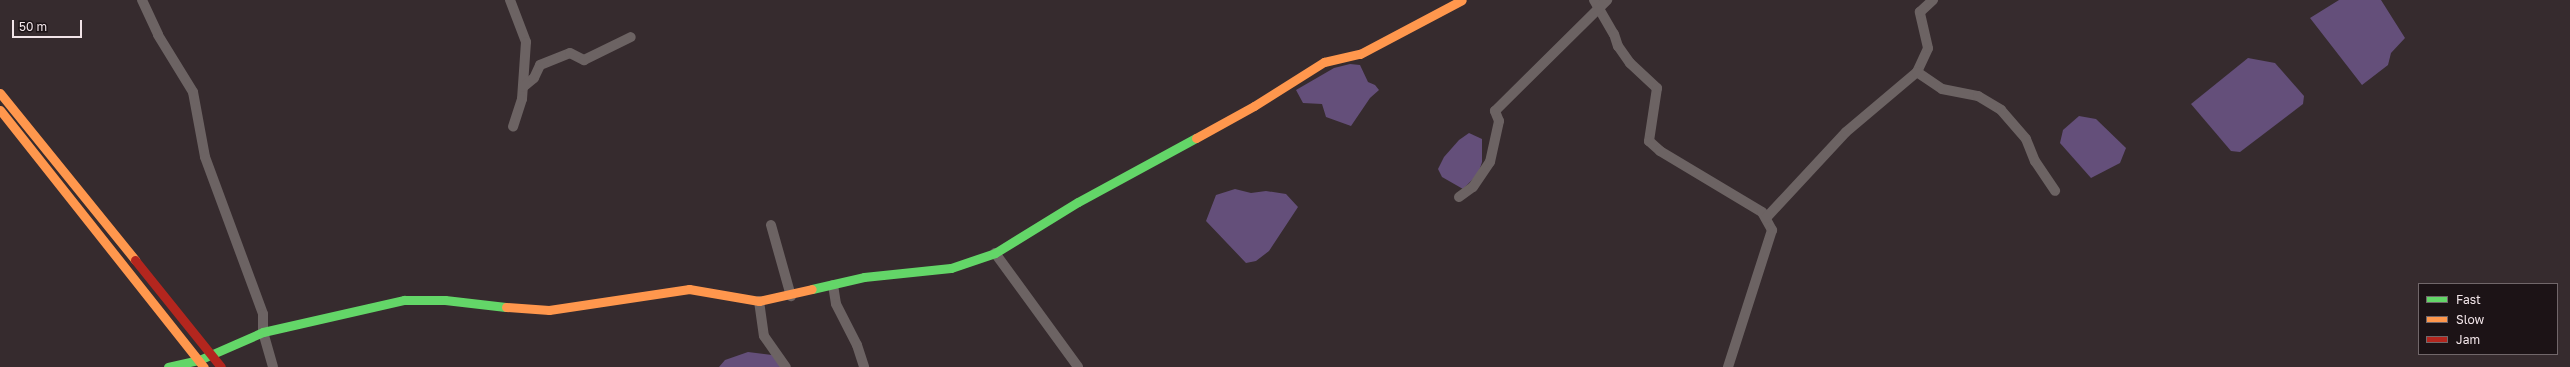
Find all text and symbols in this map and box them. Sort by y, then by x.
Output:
scale bar [14,12,84,38]
text: 50 m [19,19,47,34]
legend [2418,283,2558,355]
text: Fast [2456,292,2481,307]
text: Slow [2456,312,2484,327]
text: Jam [2456,332,2480,347]

